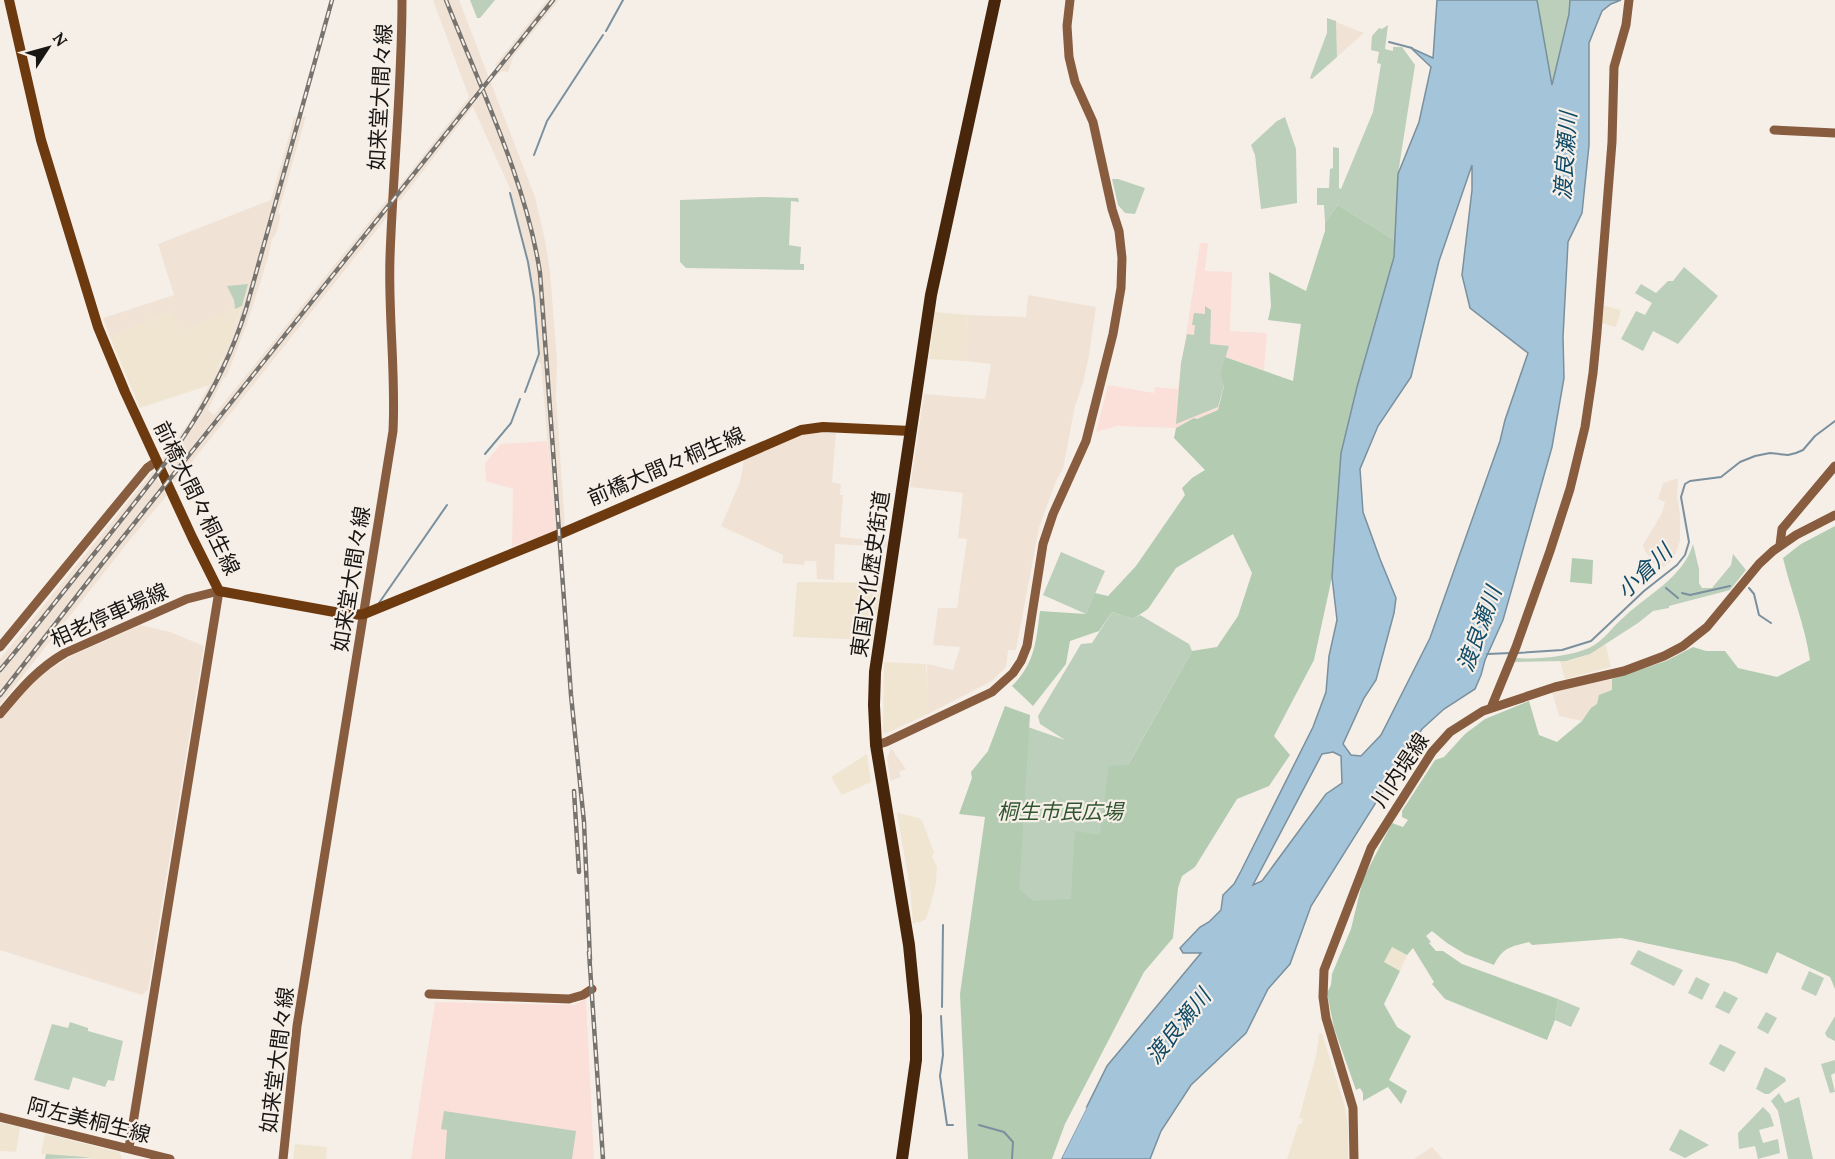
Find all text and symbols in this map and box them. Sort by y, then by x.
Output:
north arrow [18,18,78,78]
street label: 如来堂大間々線 [363,23,397,171]
text: N [48,28,72,50]
water label: 渡良瀬川 [1548,109,1582,201]
street label: 前橋大間々桐生線 [148,417,246,579]
street label: 前橋大間々桐生線 [583,421,749,511]
street label: 東国文化歴史街道 [845,489,895,659]
street label: 如来堂大間々線 [326,504,376,654]
water label: 小倉川 [1611,537,1679,604]
street label: 相老停車場線 [46,577,172,653]
water label: 渡良瀬川 [1451,581,1508,675]
street label: 川内堤線 [1365,728,1435,812]
park label: 桐生市民広場 [997,798,1125,825]
water label: 渡良瀬川 [1139,981,1218,1069]
street label: 如来堂大間々線 [255,985,299,1135]
street label: 阿左美桐生線 [25,1092,153,1148]

